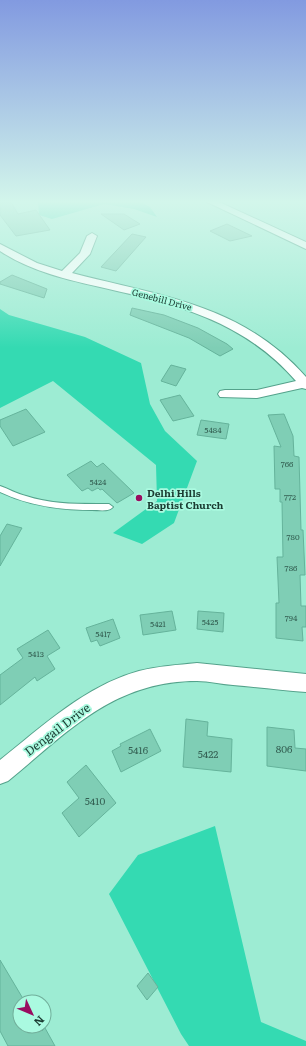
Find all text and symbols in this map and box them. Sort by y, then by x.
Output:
street label: Genebill Drive [130,284,194,314]
house number: 5484 [204,424,222,435]
house number: 766 [281,458,294,469]
house number: 5424 [90,476,107,487]
place label: Delhi Hills Baptist Church [147,485,224,512]
house number: 772 [284,491,296,502]
marker: Delhi Hills Baptist Church [134,493,144,503]
house number: 780 [286,531,300,542]
house number: 786 [285,562,298,573]
house number: 794 [285,612,298,623]
house number: 5425 [202,616,218,627]
house number: 5421 [150,618,167,629]
house number: 5417 [95,628,111,639]
house number: 5413 [28,648,44,659]
street label: Dengail Drive [20,698,94,760]
house number: 806 [276,741,293,756]
house number: 5416 [128,742,149,757]
house number: 5422 [198,746,218,761]
house number: 5410 [85,793,105,808]
north arrow [12,994,52,1034]
text: N [31,1013,49,1031]

